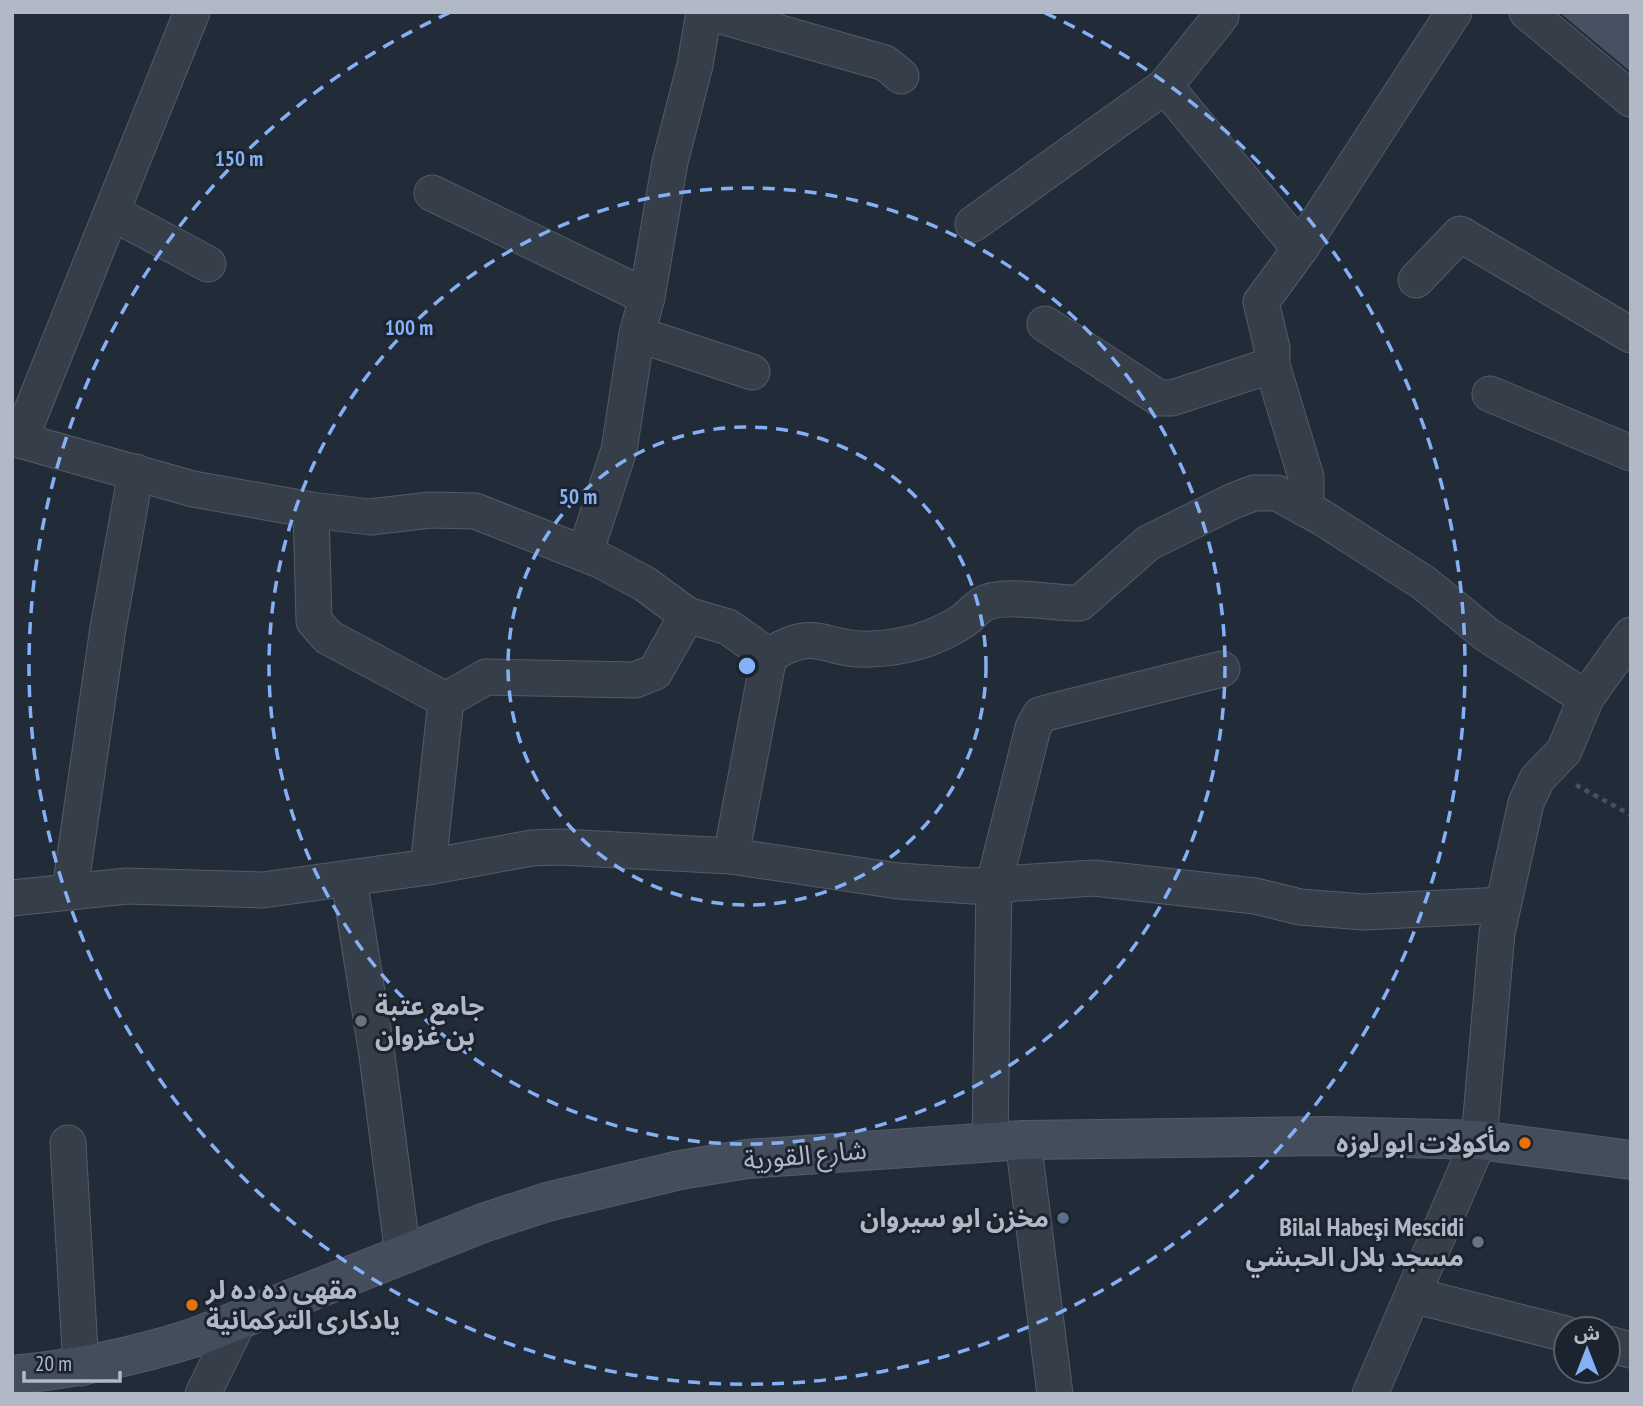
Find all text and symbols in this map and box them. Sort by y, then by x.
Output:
text: 150 m [215,145,263,172]
text: 100 m [385,314,433,341]
text: 50 m [559,483,597,510]
centre of rings [735,654,759,678]
place label: جامع عتبة بن غزوان [375,989,484,1052]
marker: جامع عتبة بن غزوان [353,1013,369,1029]
place label: مأكولات ابو لوزه [1336,1126,1511,1159]
street label: شارع القورية [742,1133,868,1179]
marker: مأكولات ابو لوزه [1517,1135,1533,1151]
place label: مخزن ابو سيروان [860,1201,1049,1234]
marker: مخزن ابو سيروان [1055,1210,1071,1226]
place label: Bilal Habeşi Mescidi مسجد بلال الحبشي [1246,1210,1464,1278]
marker: Bilal Habeşi Mescidi مسجد بلال الحبشي [1470,1234,1486,1250]
place label: مقهى ده ده لر يادكارى التركمانية [205,1273,400,1336]
marker: مقهى ده ده لر يادكارى التركمانية [184,1297,200,1313]
north arrow [1552,1315,1622,1385]
text: ش [1574,1321,1600,1345]
scale bar [24,1340,121,1384]
text: 20 m [35,1350,72,1377]

